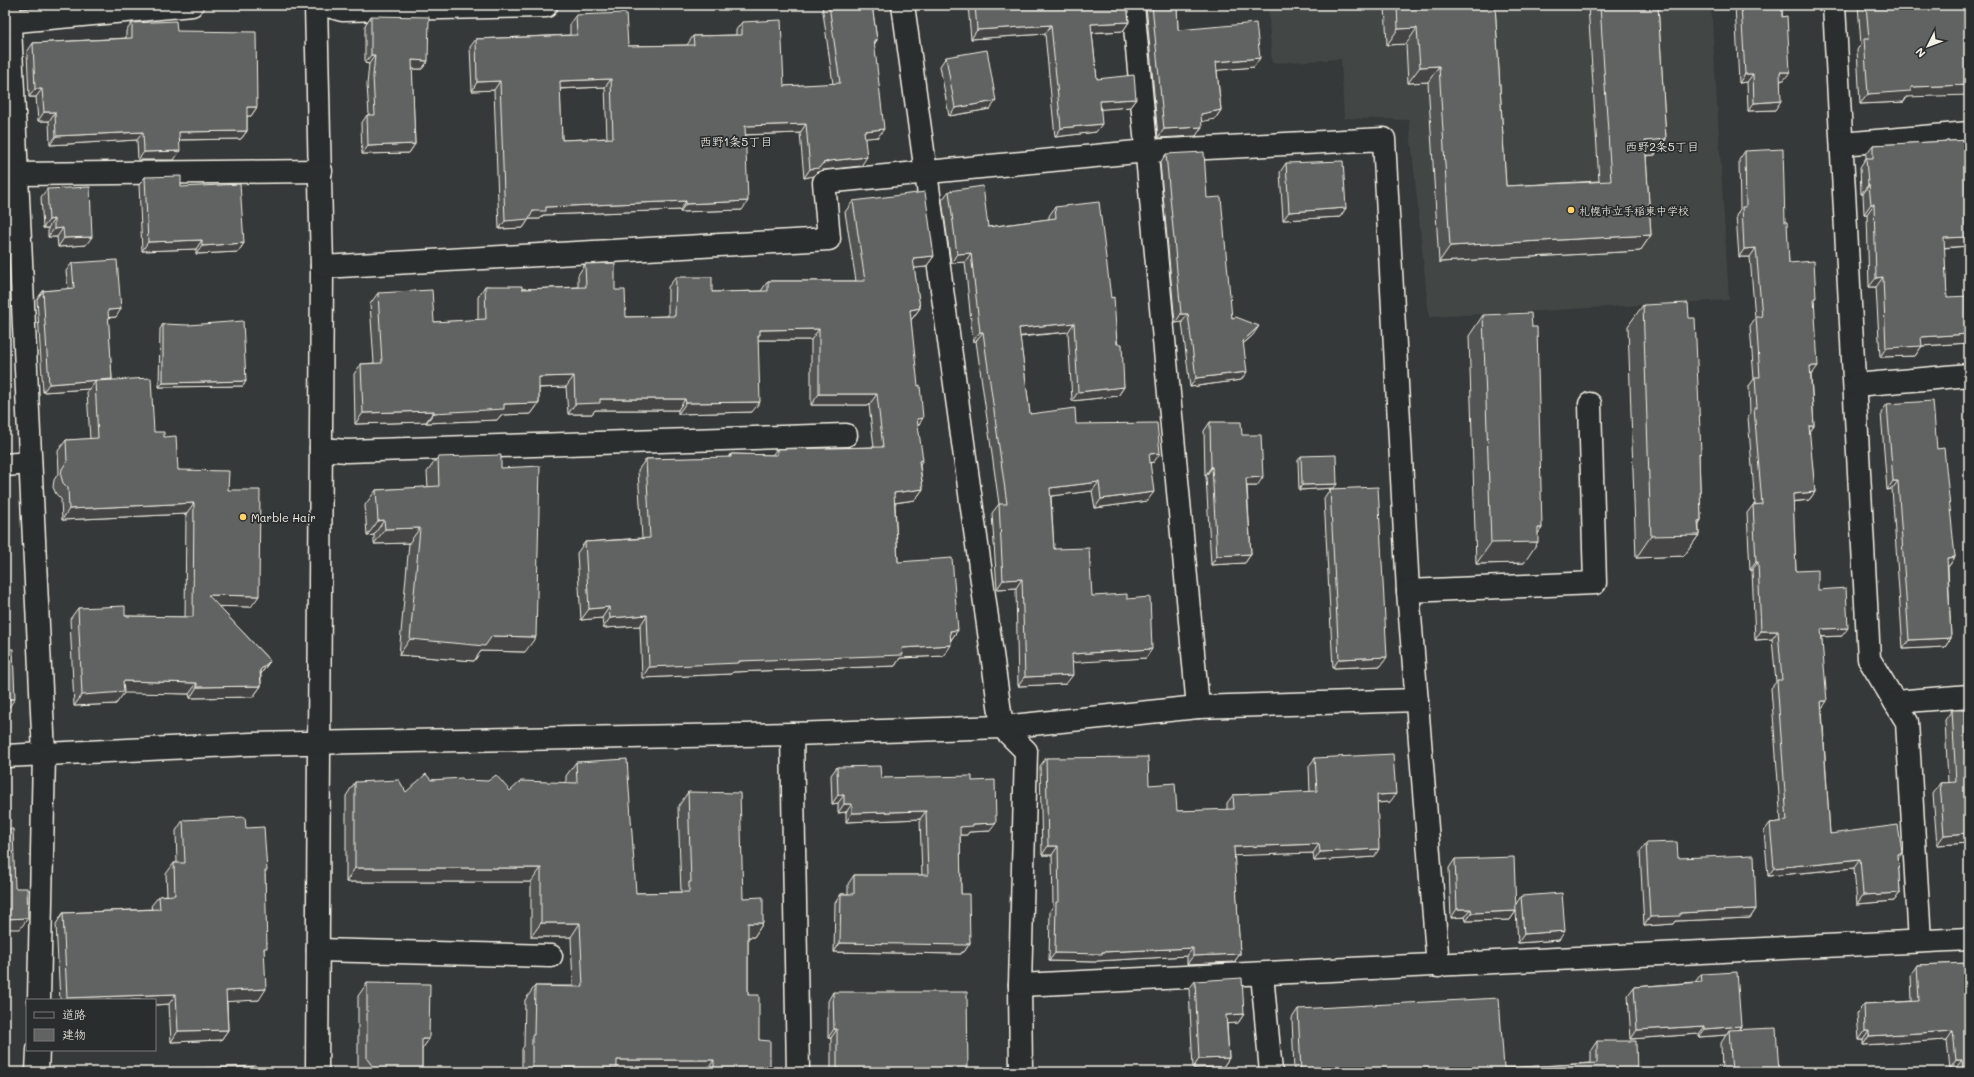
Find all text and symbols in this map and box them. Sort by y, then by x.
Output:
north arrow [1908,26,1948,66]
text: N [1912,45,1929,61]
district label: 西野1条5丁目 [700,133,772,149]
district label: 西野2条5丁目 [1625,138,1699,154]
place label: 札幌市立手稲東中学校 [1579,203,1689,218]
marker: 札幌市立手稲東中学校 [1566,205,1576,215]
place label: Marble Hair [251,510,316,525]
marker: Marble Hair [238,512,248,522]
legend [26,999,156,1051]
text: 道路 [62,1006,86,1022]
text: 建物 [62,1026,86,1042]

